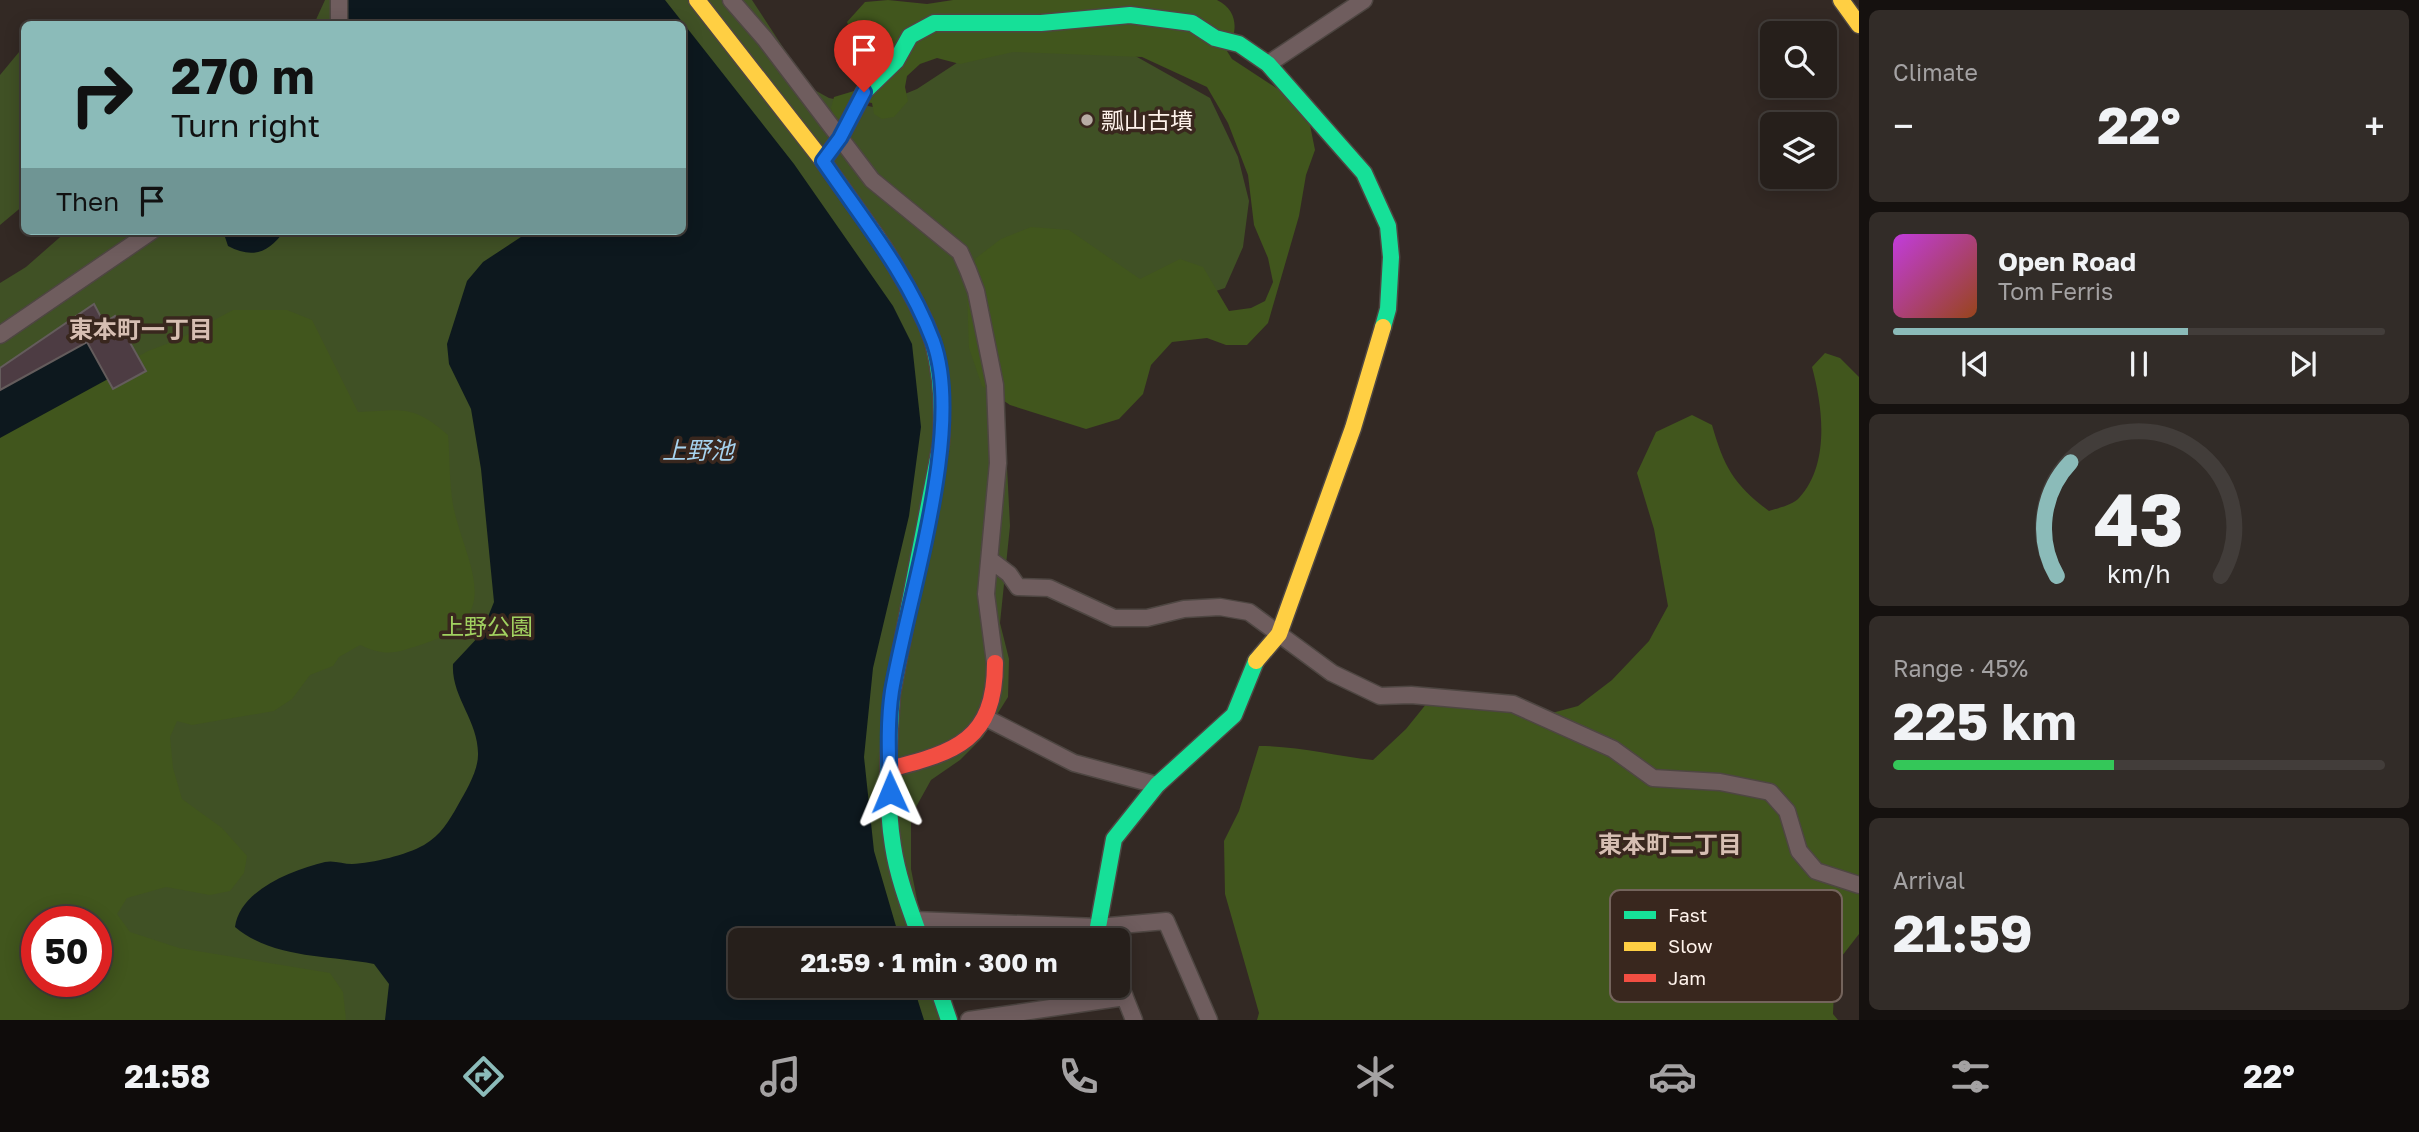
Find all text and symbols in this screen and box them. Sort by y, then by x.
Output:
pin [834,20,894,92]
map controls [1760,21,1837,189]
button: search [1760,21,1837,98]
icon: arrive [845,31,883,69]
text: 270 m [171,46,315,105]
icon: right [56,49,147,140]
text: Climate [1893,58,1978,86]
text: 22° [2097,93,2181,155]
text: − [1893,103,1914,148]
text: + [2364,103,2385,148]
text: Turn right [171,106,320,144]
place label: 瓢山古墳 [1101,106,1193,134]
marker: 瓢山古墳 [1079,112,1095,128]
button: layers [1760,112,1837,189]
icon: arrive [133,182,171,220]
text: Then [56,186,119,217]
text: Open Road [1998,246,2136,277]
text: Tom Ferris [1998,277,2113,305]
district label: 東本町一丁目 [69,314,213,343]
icon: previous [1956,345,1994,383]
icon: pause [2120,345,2158,383]
icon: next [2284,345,2322,383]
water label: 上野池 [662,435,736,464]
text: 43 [2094,475,2184,562]
text: km/h [2107,558,2171,589]
park label: 上野公園 [441,612,533,640]
text: Range · 45% [1893,654,2028,682]
text: 225 km [1893,689,2077,751]
position arrow [853,755,927,829]
district label: 東本町二丁目 [1598,829,1742,858]
text: Arrival [1893,866,1965,894]
legend [1610,890,1842,1002]
text: 21:59 [1893,901,2033,963]
text: Fast [1668,903,1707,926]
speed limit sign: 50 [21,906,112,997]
text: Slow [1668,934,1713,957]
text: 21:59 · 1 min · 300 m [801,947,1057,978]
text: Jam [1668,966,1706,989]
icon: directions [459,1052,508,1101]
icon: music [756,1052,805,1101]
icon: phone [1054,1052,1103,1101]
icon: climate [1351,1052,1400,1101]
icon: car [1648,1052,1697,1101]
icon: filters [1946,1052,1995,1101]
text: 21:58 [124,1057,210,1095]
text: 22° [2243,1057,2295,1095]

